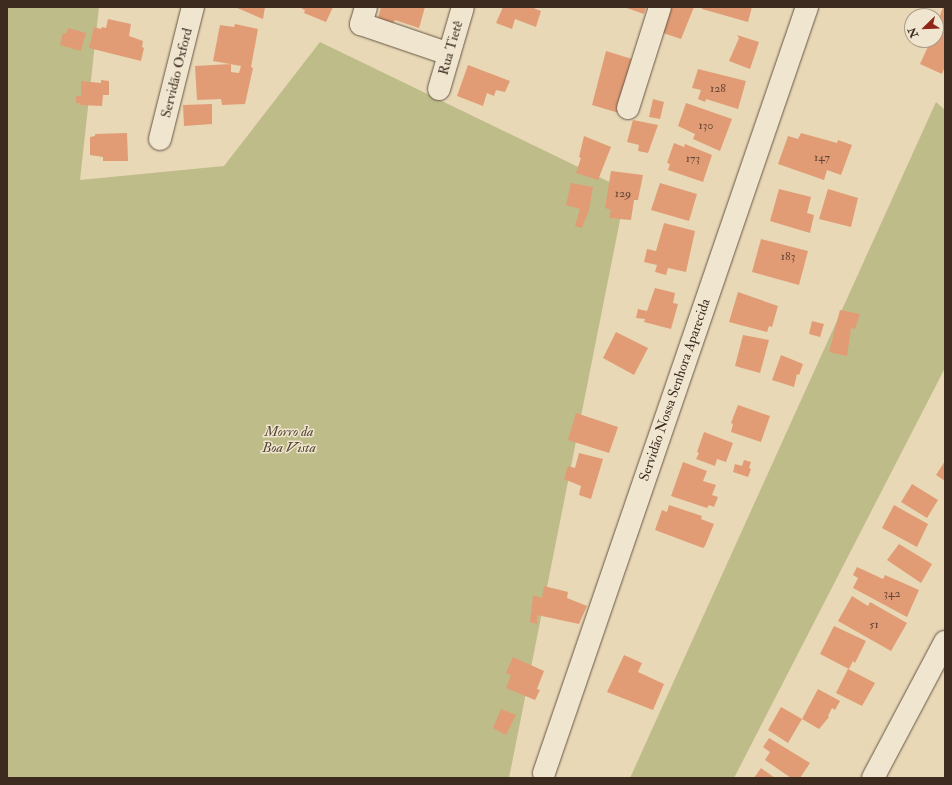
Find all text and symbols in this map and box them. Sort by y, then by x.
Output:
north arrow [904,8,944,48]
street label: Rua Tietê [435,19,467,77]
text: N [906,25,921,40]
street label: Servidão Oxford [158,26,196,120]
house number: 128 [710,82,726,96]
house number: 130 [698,119,714,133]
house number: 147 [814,151,830,165]
house number: 173 [686,152,700,166]
house number: 129 [615,187,631,201]
house number: 183 [781,250,795,264]
street label: Servidão Nossa Senhora Aparecida [636,297,714,483]
park label: Morro da Boa Vista [262,424,316,456]
house number: 342 [883,587,901,601]
house number: 51 [869,618,879,632]

